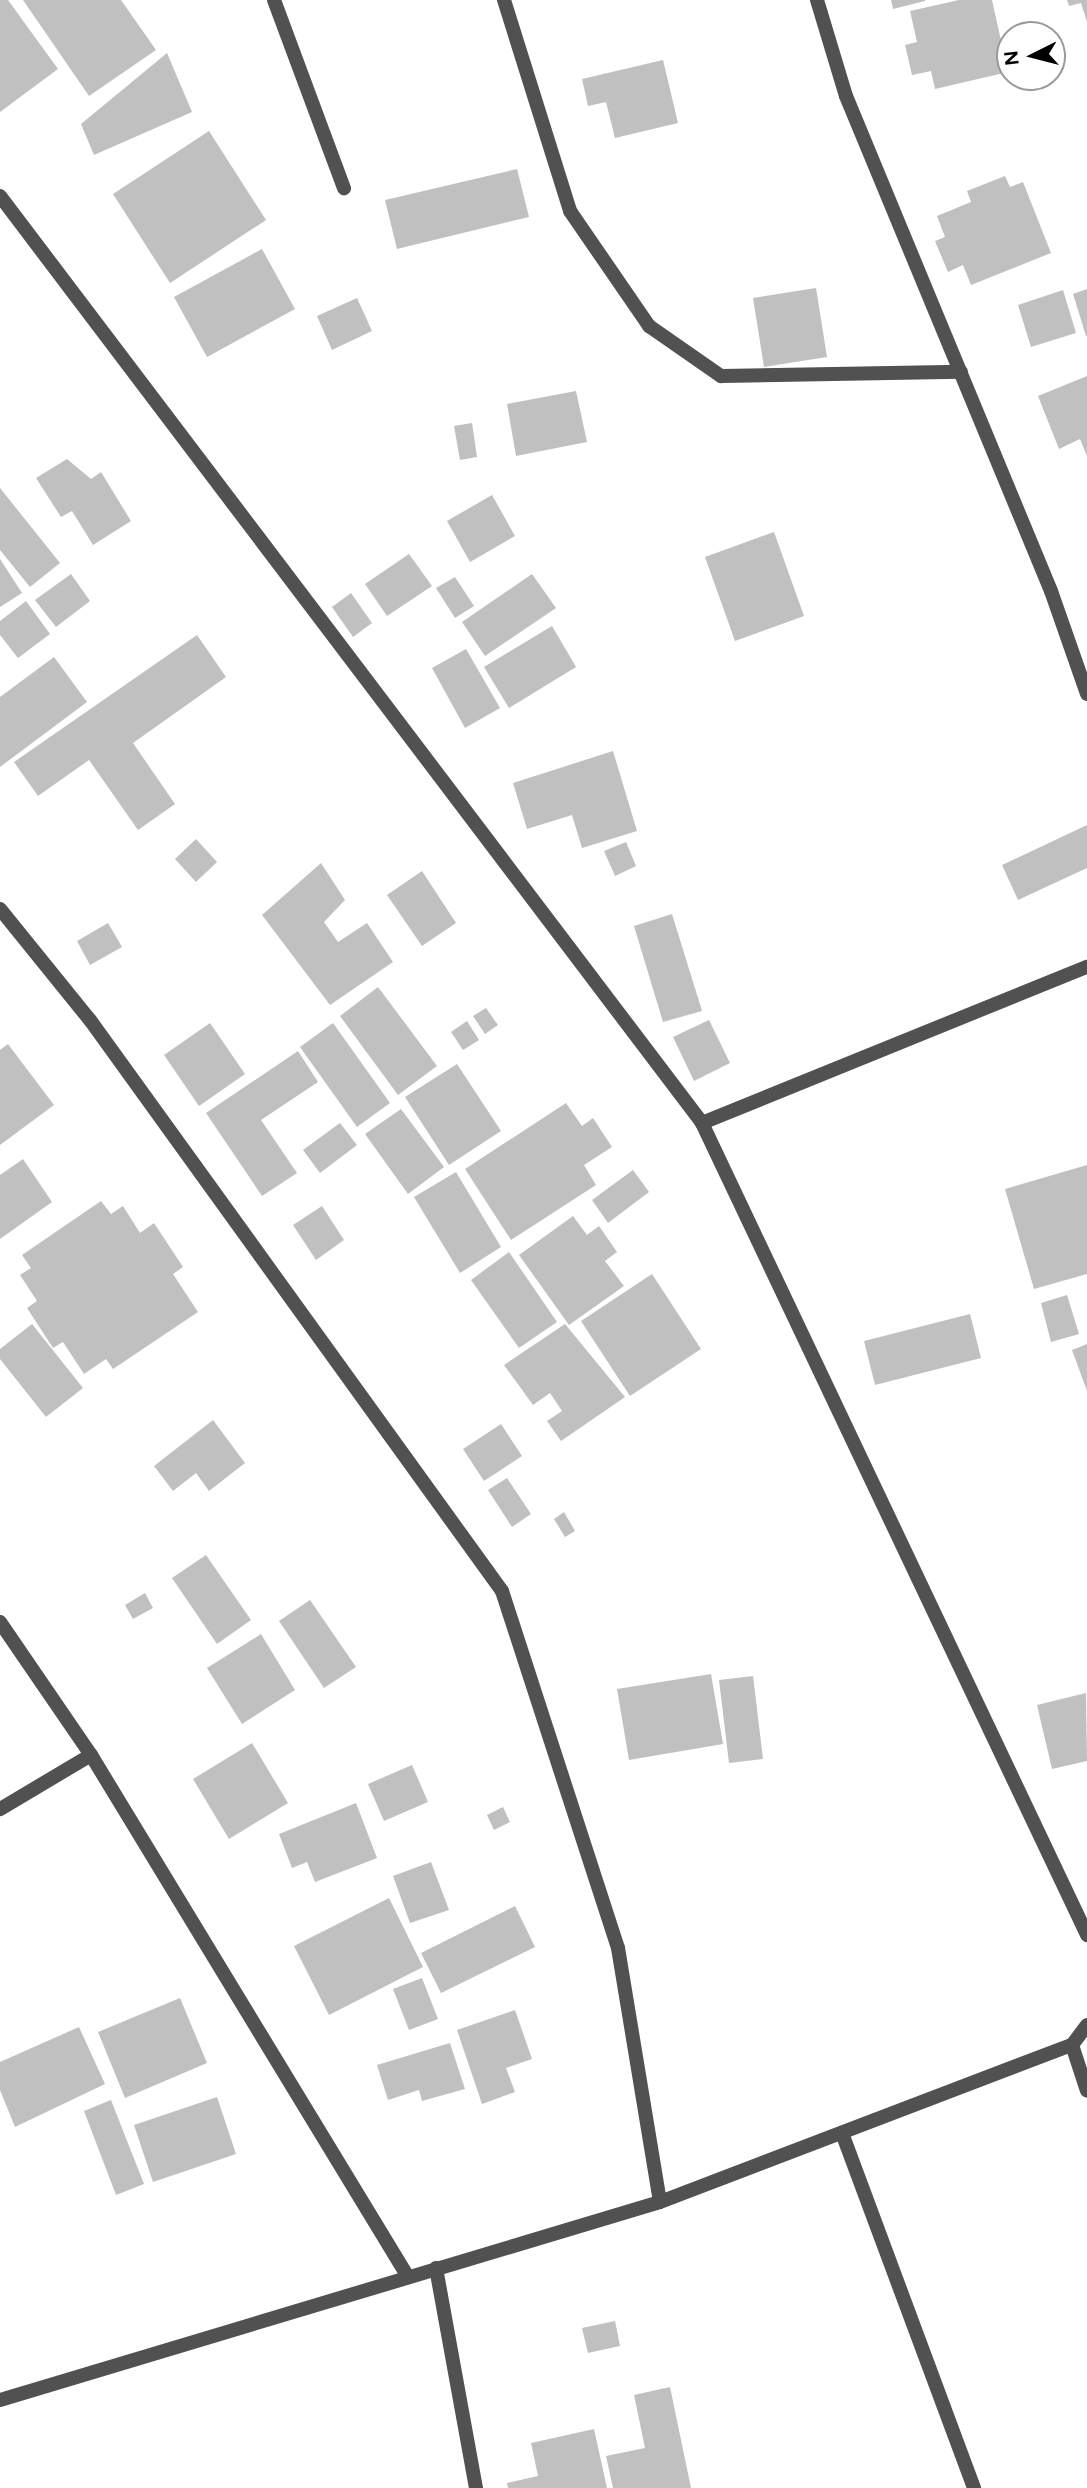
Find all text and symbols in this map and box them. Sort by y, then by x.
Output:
north arrow [996,21,1066,91]
text: N [999,50,1024,67]

